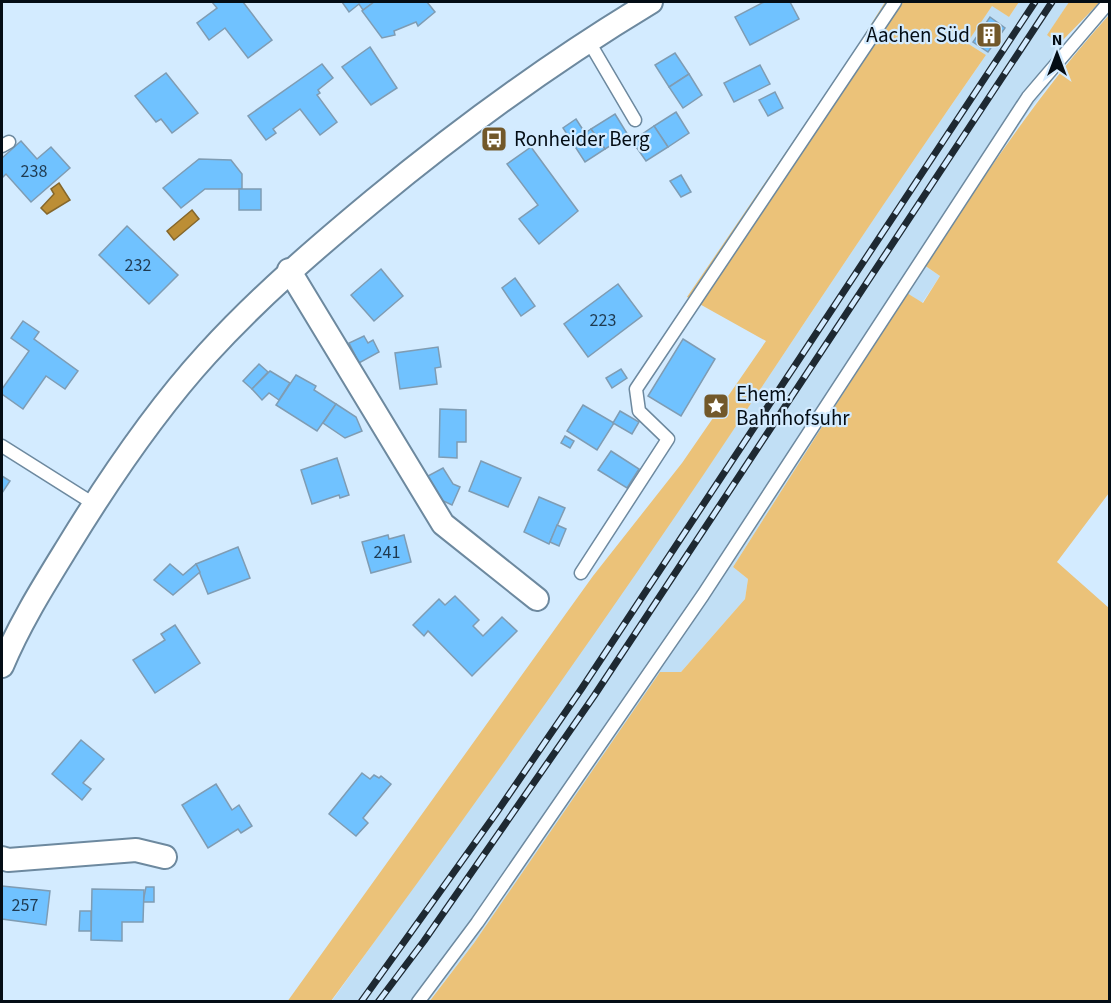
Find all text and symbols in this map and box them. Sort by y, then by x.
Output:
place label: Aachen Süd [866,20,970,50]
building icon: Aachen Süd [974,20,1004,50]
north arrow [1027,24,1087,84]
text: N [1052,29,1062,51]
bus stop icon: Ronheider Berg [479,124,509,154]
place label: Ronheider Berg [514,124,650,154]
house number: 238 [21,159,47,184]
house number: 232 [125,253,151,278]
house number: 223 [590,308,616,333]
place label: Ehem. Bahnhofsuhr [736,379,850,433]
place icon: Ehem. Bahnhofsuhr [701,391,731,421]
house number: 241 [374,540,400,565]
house number: 257 [12,893,38,918]

